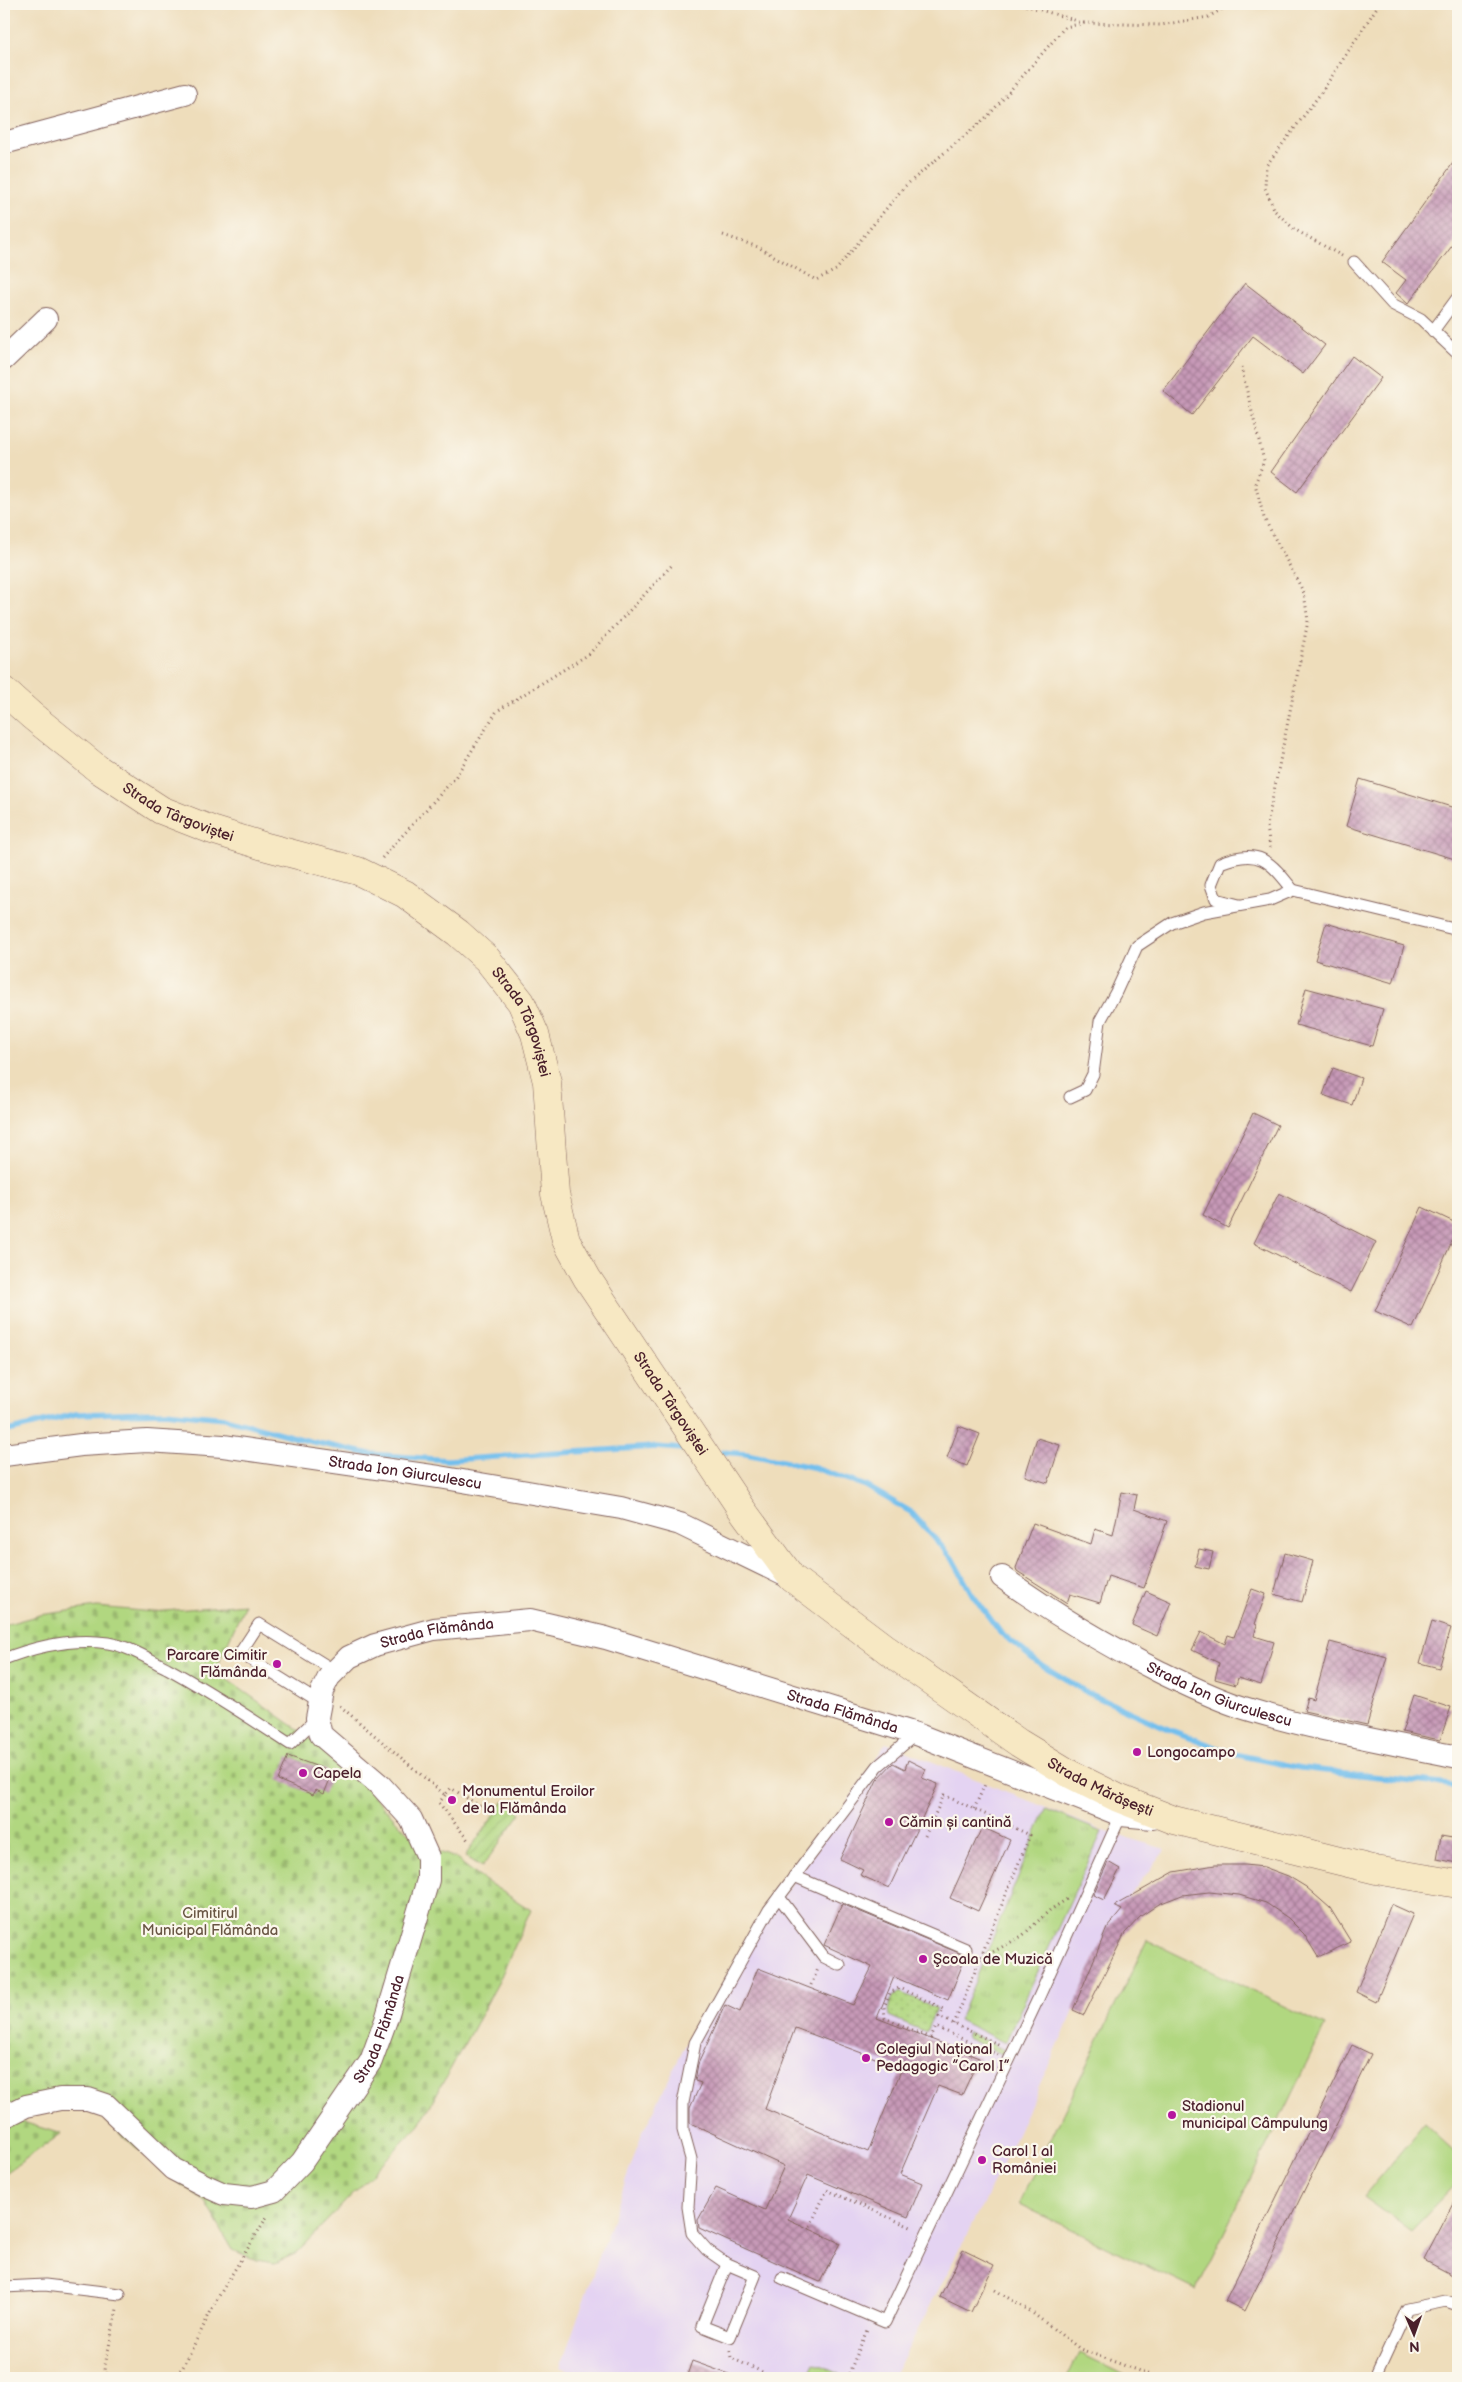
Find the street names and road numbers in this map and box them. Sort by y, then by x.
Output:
street label: Strada Târgoviștei [119,778,236,846]
street label: Strada Târgoviștei [487,963,555,1079]
street label: Strada Târgoviștei [629,1348,712,1459]
street label: Strada Ion Giurculescu [327,1452,483,1494]
street label: Strada Flămânda [378,1614,495,1653]
street label: Strada Ion Giurculescu [1143,1657,1294,1731]
street label: Strada Flămânda [785,1685,901,1737]
street label: Strada Mărășești [1044,1753,1156,1820]
street label: Strada Flămânda [349,1972,409,2087]

